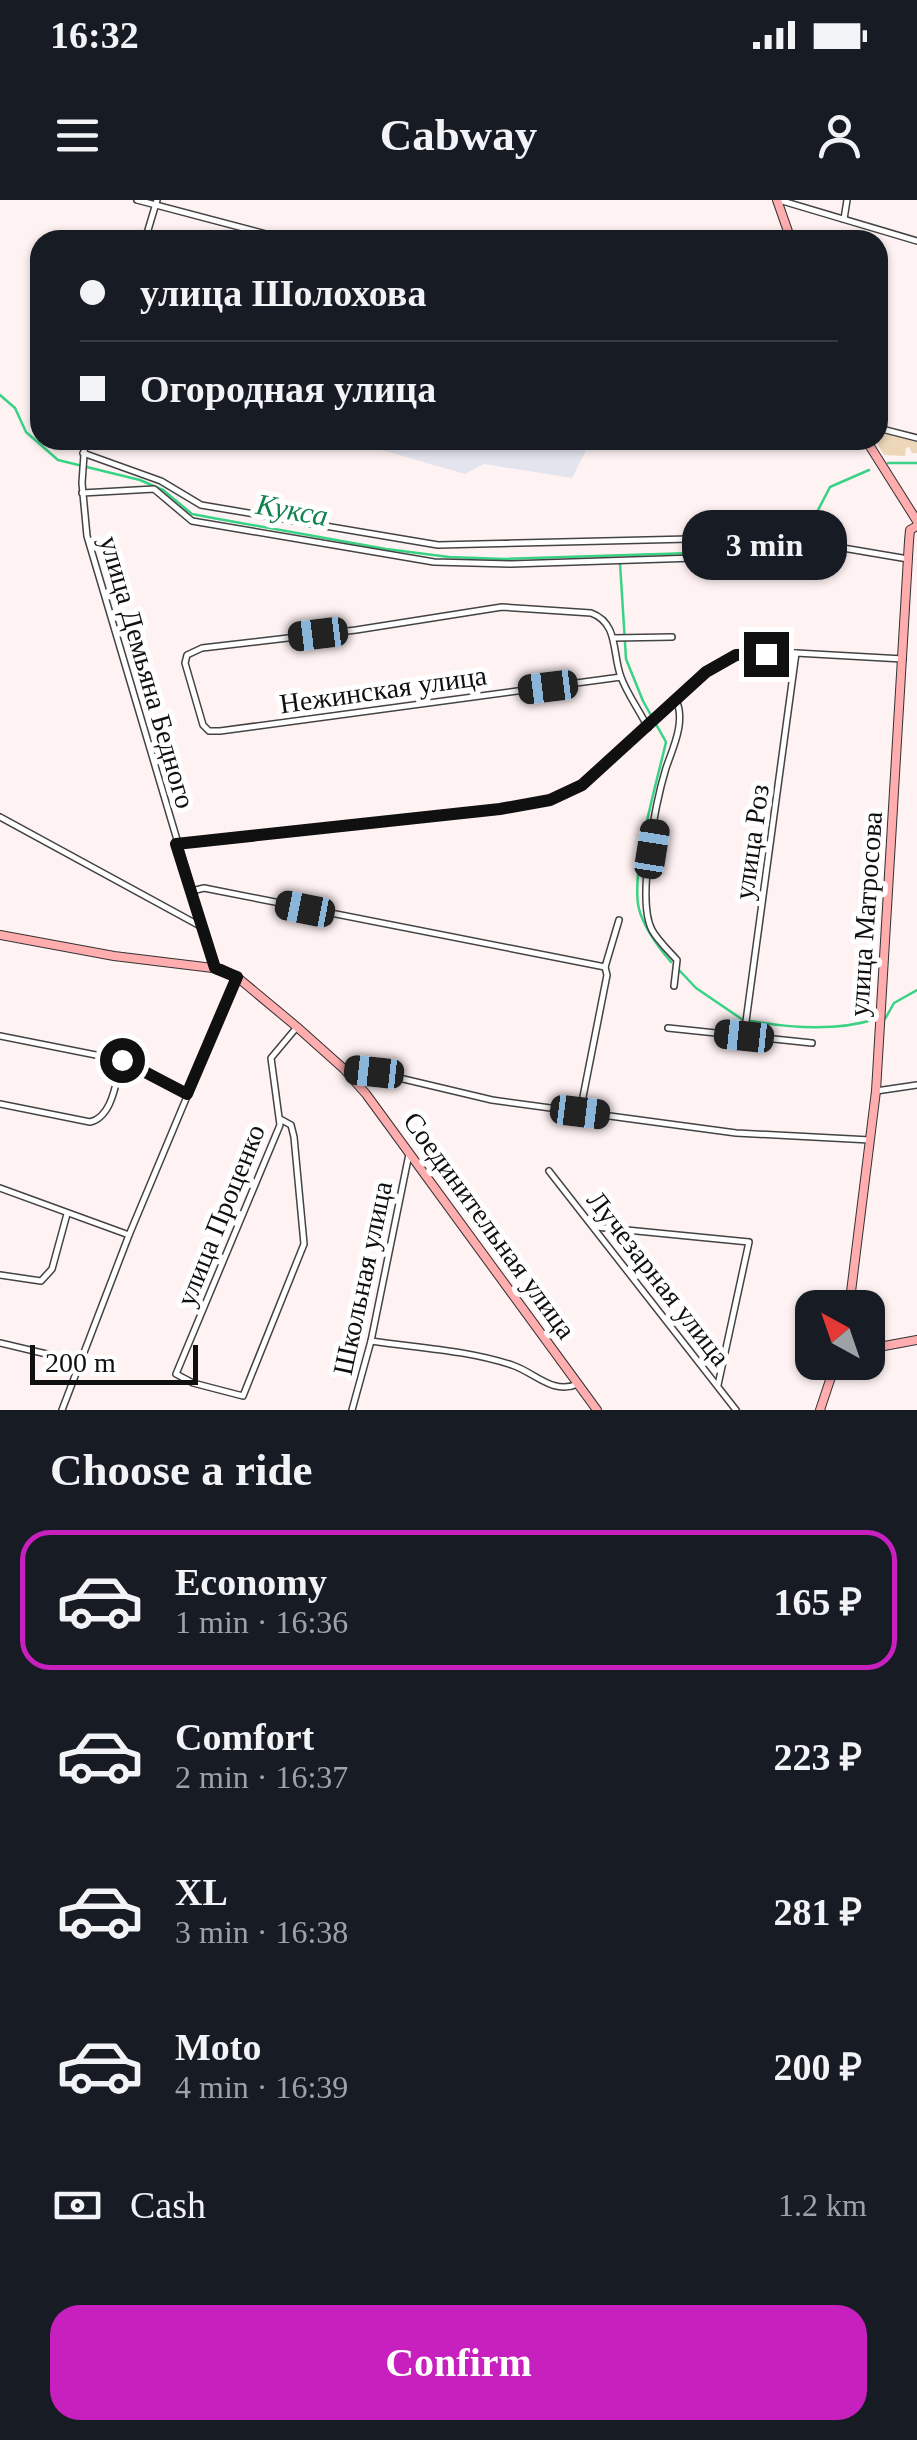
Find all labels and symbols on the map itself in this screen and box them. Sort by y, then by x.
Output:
water label: Кукса [253,487,331,532]
callout: 3 min [684,509,848,579]
street label: улица Демьяна Бедного [94,532,201,812]
car [286,615,350,653]
route end [744,632,789,677]
street label: Нежинская улица [277,660,489,719]
car [516,668,580,706]
street label: улица Роз [728,782,775,902]
street label: улица Матросова [843,810,888,1018]
car [632,817,672,881]
car [273,889,337,929]
car [713,1018,775,1054]
route start [100,1038,145,1083]
car [343,1054,405,1090]
car [548,1093,612,1131]
street label: Соединительная улица [397,1106,582,1345]
street label: улица Проценко [170,1120,271,1310]
street label: Школьная улица [327,1178,398,1378]
street label: Лучезарная улица [581,1185,737,1372]
north arrow [795,1290,885,1380]
scale bar [30,1340,198,1384]

